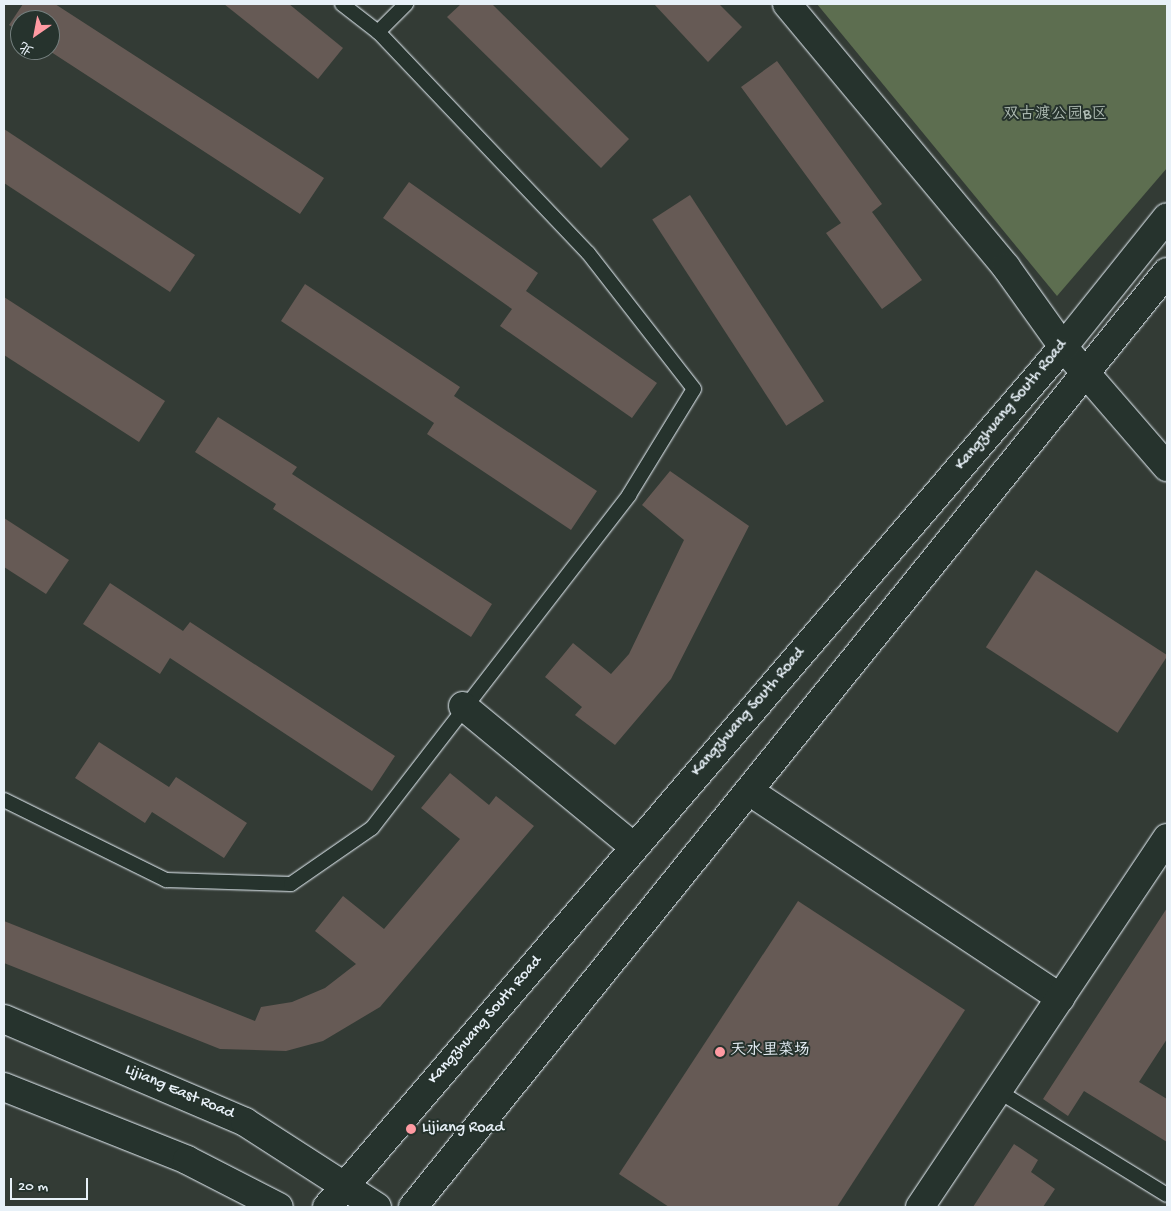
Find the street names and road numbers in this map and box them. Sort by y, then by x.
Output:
street label: Kangzhuang South Road [952,337,1072,475]
street label: Kangzhuang South Road [688,645,810,781]
street label: Kangzhuang South Road [425,953,547,1089]
street label: Lijiang East Road [121,1061,237,1125]

